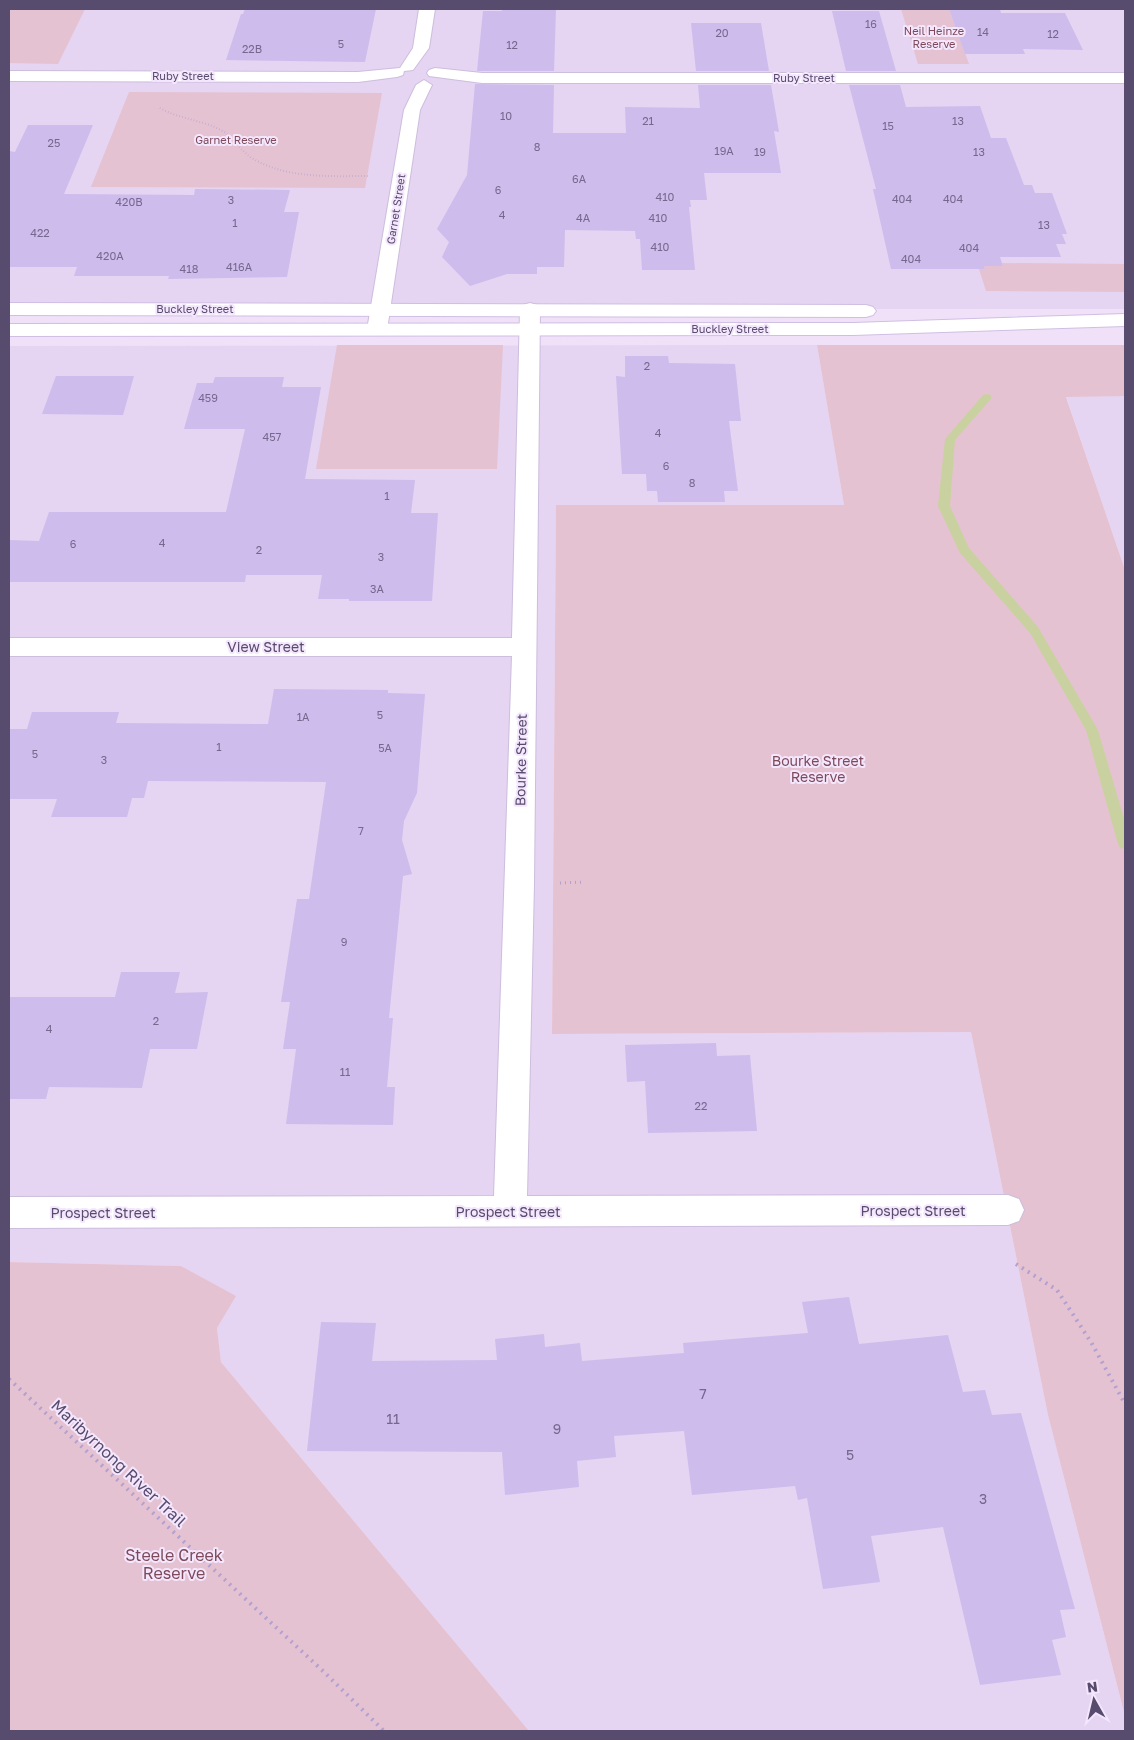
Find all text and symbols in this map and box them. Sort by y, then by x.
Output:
house number: 16 [865,17,877,30]
park label: Neil Heinze Reserve [904,24,964,50]
house number: 14 [977,25,989,38]
house number: 20 [715,26,729,39]
house number: 12 [1047,27,1059,40]
house number: 5 [338,37,344,50]
house number: 12 [506,38,518,51]
house number: 22B [242,42,262,55]
street label: Ruby Street [152,69,214,82]
street label: Ruby Street [773,71,835,84]
house number: 10 [500,109,512,122]
house number: 21 [642,114,654,127]
house number: 13 [952,114,964,127]
house number: 15 [882,119,894,132]
park label: Garnet Reserve [195,133,277,146]
house number: 25 [48,136,60,149]
house number: 8 [534,140,541,153]
house number: 19A [714,144,734,157]
house number: 19 [754,145,766,158]
house number: 13 [973,145,985,158]
house number: 6A [572,172,587,185]
street label: Garnet Street [384,173,407,245]
house number: 6 [495,183,502,196]
house number: 410 [656,190,675,203]
house number: 404 [892,192,912,205]
house number: 404 [943,192,963,205]
house number: 3 [228,193,234,206]
house number: 420B [115,195,143,208]
house number: 4 [499,208,506,221]
house number: 4A [576,211,591,224]
house number: 410 [649,211,668,224]
house number: 1 [232,216,238,229]
house number: 13 [1038,218,1050,231]
house number: 422 [30,226,50,239]
house number: 410 [651,240,670,253]
house number: 404 [959,241,979,254]
house number: 420A [96,249,124,262]
house number: 404 [901,252,921,265]
house number: 416A [226,260,253,273]
house number: 418 [180,262,199,275]
street label: Buckley Street [156,302,234,315]
street label: Buckley Street [691,322,769,335]
house number: 2 [644,359,650,372]
house number: 459 [198,391,218,404]
house number: 4 [655,426,662,439]
house number: 457 [263,430,282,443]
house number: 6 [663,459,670,472]
house number: 8 [689,476,696,489]
house number: 1 [384,489,390,502]
house number: 4 [159,536,166,549]
house number: 6 [70,537,77,550]
house number: 2 [256,543,262,556]
house number: 3 [378,550,384,563]
house number: 3A [370,582,385,595]
street label: View Street [227,638,305,655]
house number: 5 [377,708,383,721]
house number: 1A [297,710,310,723]
street label: Bourke Street [511,714,530,806]
house number: 1 [216,740,222,753]
house number: 5A [378,741,393,754]
house number: 5 [32,747,38,760]
park label: Bourke Street Reserve [772,752,864,785]
house number: 3 [101,753,107,766]
house number: 7 [358,824,364,837]
house number: 9 [341,935,347,948]
house number: 2 [153,1014,159,1027]
house number: 4 [46,1022,53,1035]
house number: 11 [340,1065,350,1078]
house number: 22 [695,1099,707,1112]
street label: Prospect Street [860,1202,966,1219]
street label: Prospect Street [455,1203,561,1220]
street label: Prospect Street [50,1204,156,1221]
house number: 7 [699,1385,707,1402]
street label: Maribyrnong River Trail [47,1395,191,1531]
house number: 11 [386,1410,400,1427]
house number: 9 [553,1420,561,1437]
house number: 5 [846,1446,854,1463]
house number: 3 [979,1490,987,1507]
park label: Steele Creek Reserve [125,1545,223,1583]
north arrow [1069,1675,1119,1725]
text: N [1086,1677,1099,1696]

